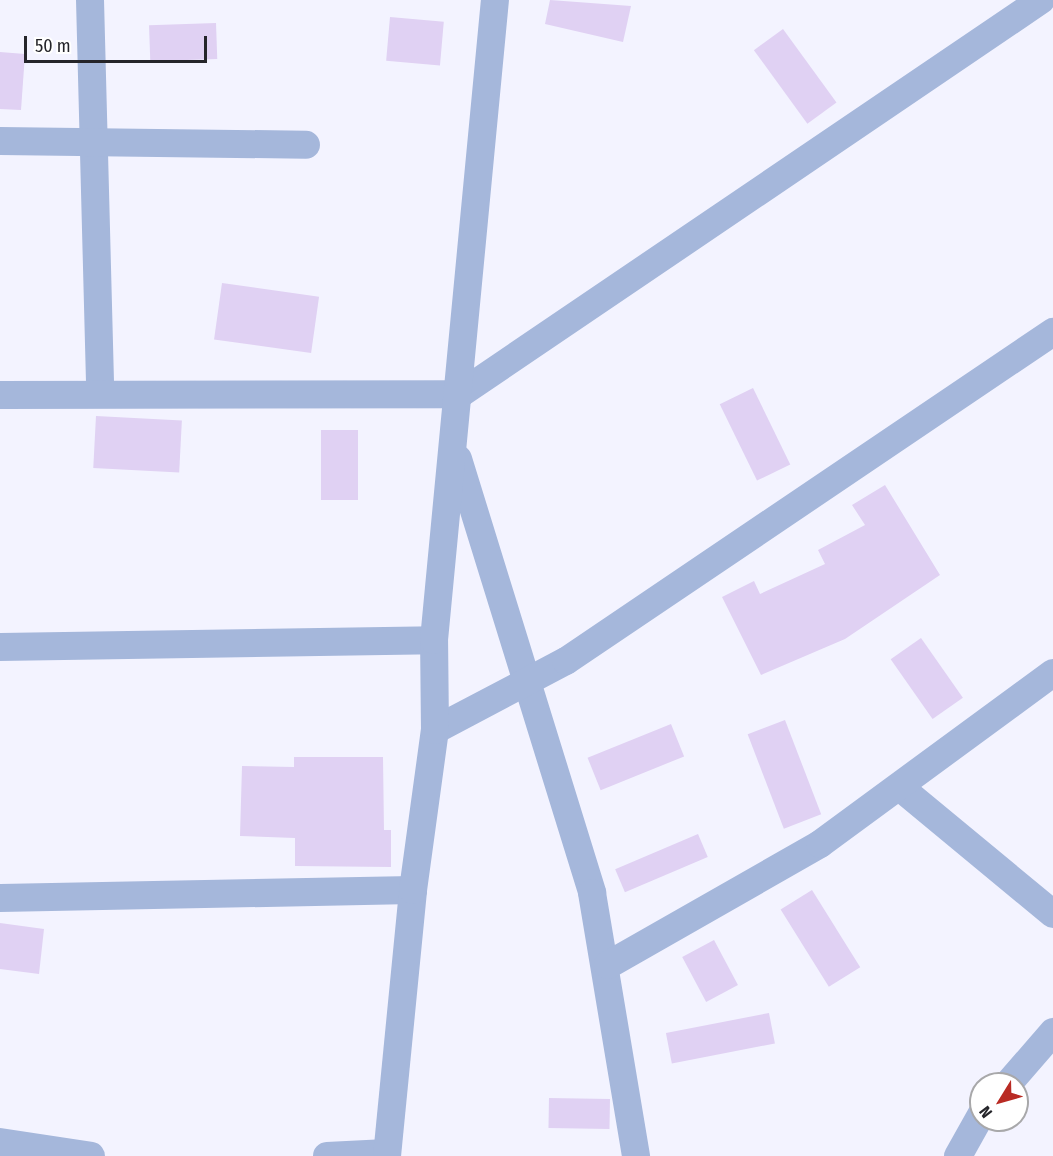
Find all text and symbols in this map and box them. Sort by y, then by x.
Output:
scale bar [27,24,210,62]
text: 50 m [35,35,71,57]
north arrow [969,1072,1029,1132]
text: N [975,1102,996,1121]

